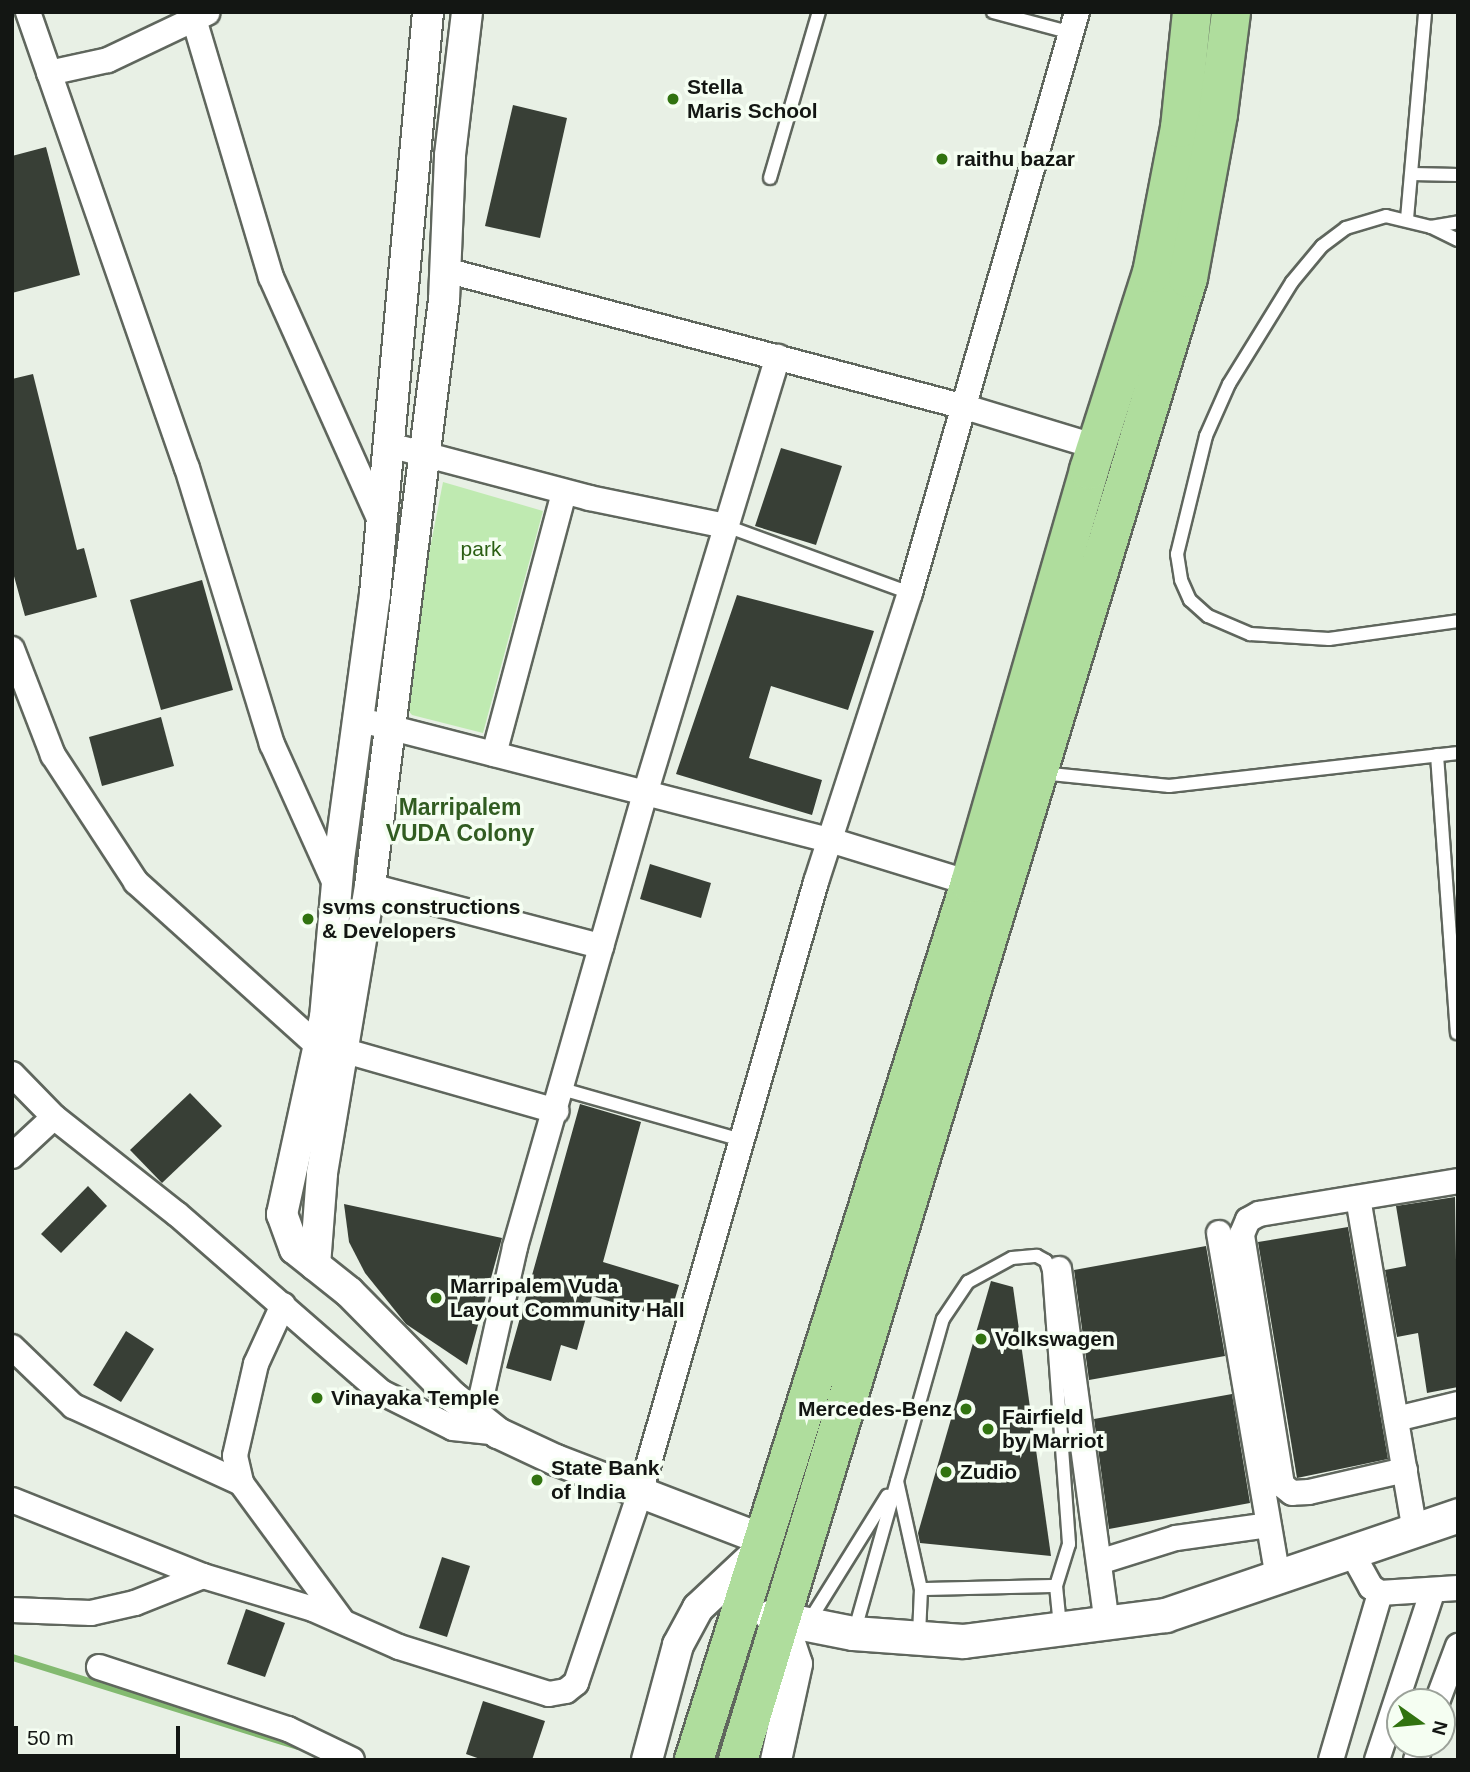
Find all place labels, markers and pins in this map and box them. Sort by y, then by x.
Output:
place label: Stella Maris School [687,74,818,124]
marker: Stella Maris School [665,91,681,107]
place label: raithu bazar [956,146,1075,172]
marker: raithu bazar [934,151,950,167]
place label: svms constructions & Developers [322,894,520,944]
marker: svms constructions & Developers [300,911,316,927]
place label: Marripalem Vuda Layout Community Hall [450,1273,685,1323]
marker: Marripalem Vuda Layout Community Hall [428,1290,444,1306]
place label: Volkswagen [995,1326,1115,1352]
marker: Volkswagen [973,1331,989,1347]
place label: Vinayaka Temple [331,1385,499,1411]
marker: Vinayaka Temple [309,1390,325,1406]
place label: Mercedes-Benz [798,1396,952,1422]
marker: Mercedes-Benz [958,1401,974,1417]
place label: Fairfield by Marriot [1002,1404,1104,1454]
marker: Fairfield by Marriot [980,1421,996,1437]
place label: State Bank of India [551,1455,660,1505]
place label: Zudio [960,1459,1017,1485]
marker: Zudio [938,1464,954,1480]
marker: State Bank of India [529,1472,545,1488]

